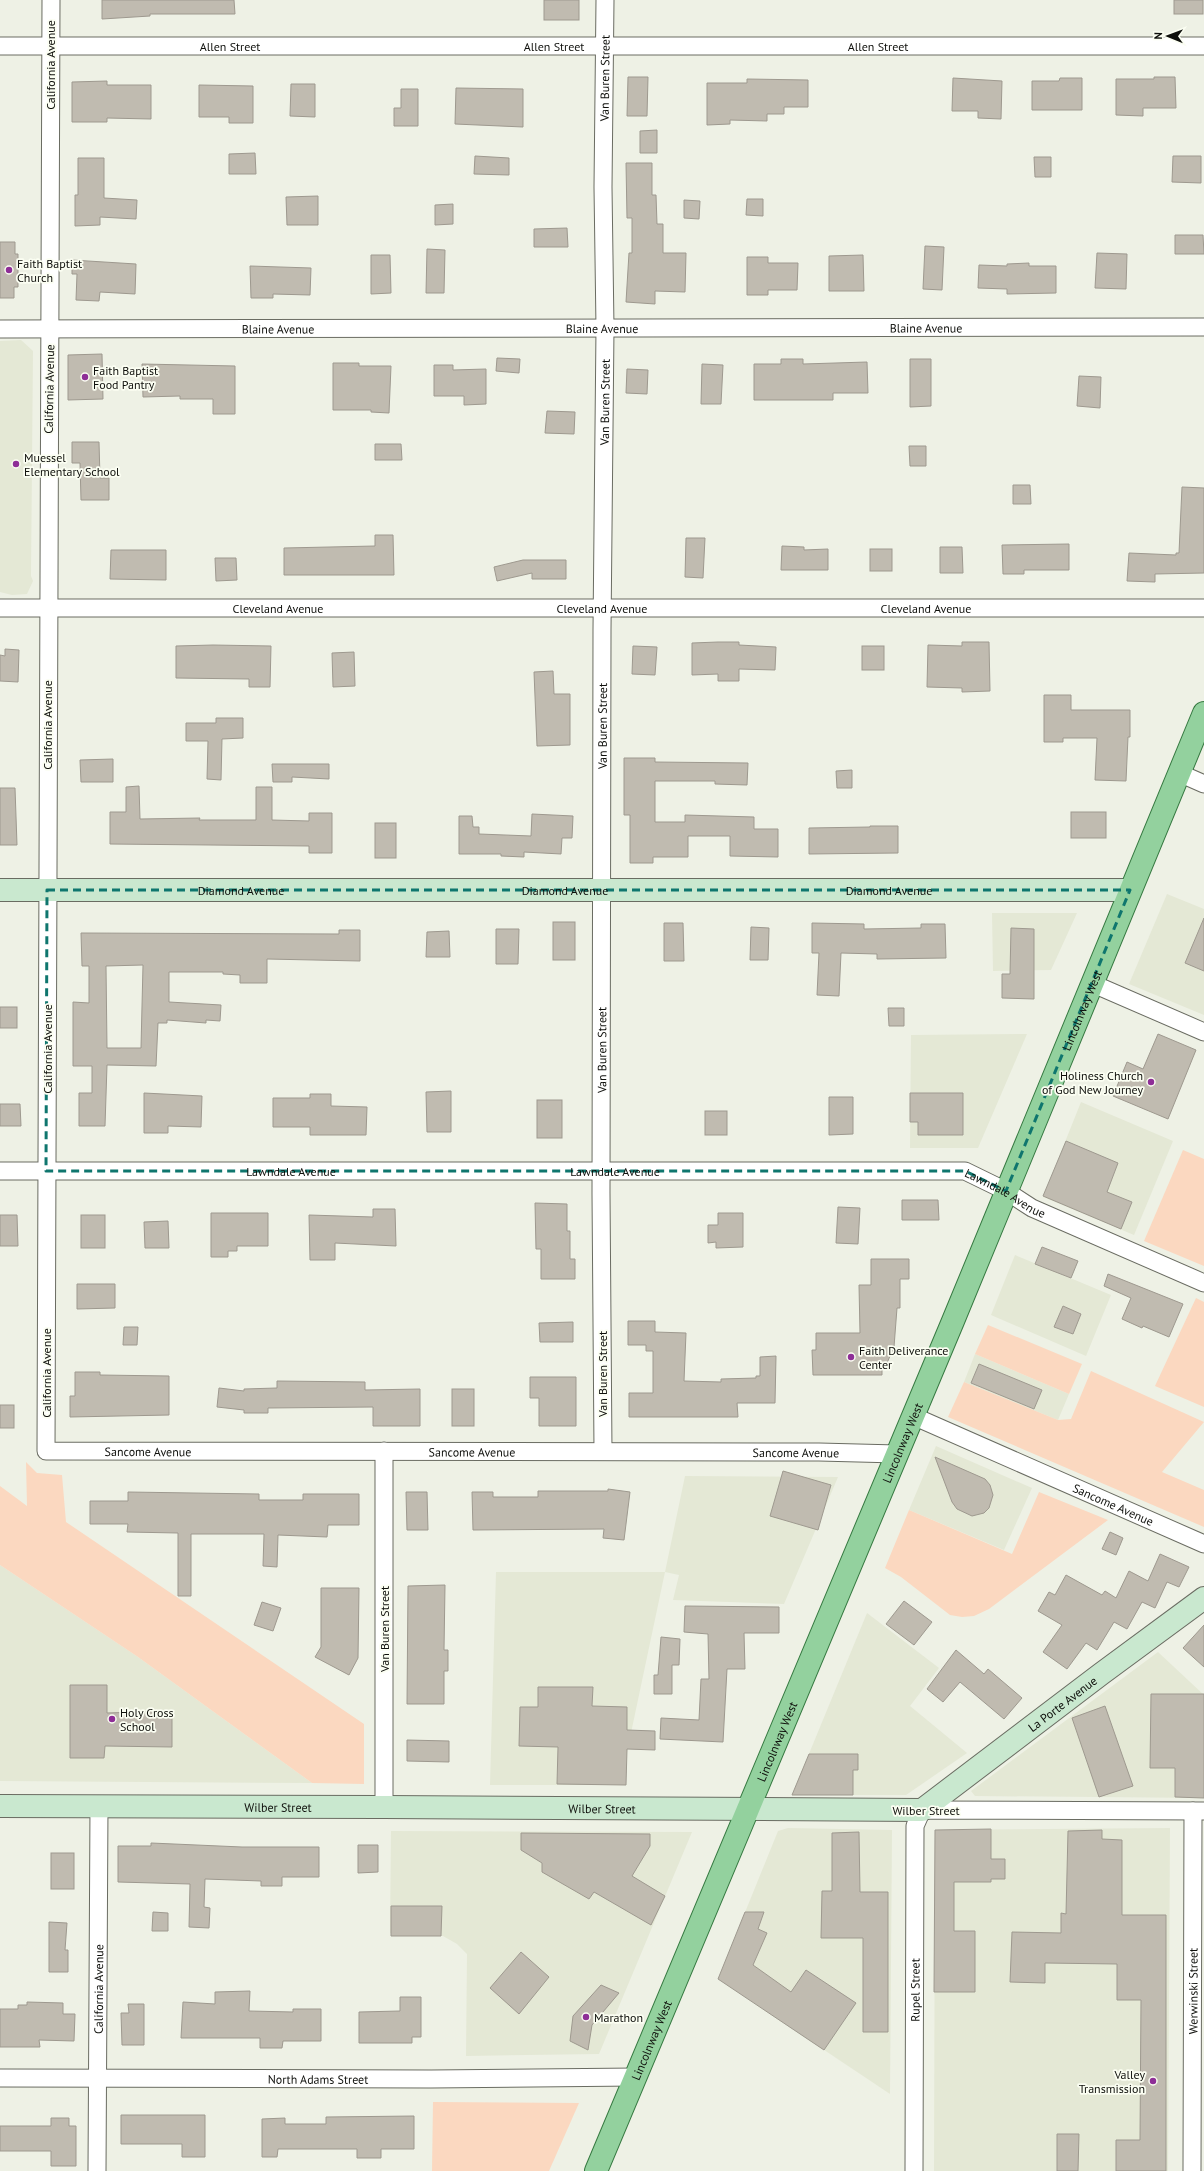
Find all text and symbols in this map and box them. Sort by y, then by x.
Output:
north arrow [1148,16,1188,56]
street label: California Avenue [43,20,58,110]
text: N [1151,32,1165,40]
street label: Van Buren Street [596,35,612,122]
street label: Allen Street [200,39,260,54]
street label: Allen Street [524,39,584,54]
street label: Allen Street [848,39,908,54]
place label: Faith Baptist Church [17,256,82,285]
marker: Faith Baptist Church [4,265,14,275]
street label: Blaine Avenue [566,320,638,336]
street label: Blaine Avenue [890,320,962,335]
street label: Blaine Avenue [242,321,314,336]
street label: California Avenue [41,344,57,434]
street label: Van Buren Street [596,359,612,446]
place label: Faith Baptist Food Pantry [93,363,158,392]
marker: Faith Baptist Food Pantry [80,372,90,382]
place label: Muessel Elementary School [24,450,120,479]
marker: Muessel Elementary School [11,459,21,469]
street label: Cleveland Avenue [233,601,323,616]
street label: Cleveland Avenue [557,601,647,616]
street label: Cleveland Avenue [881,601,971,616]
street label: California Avenue [40,680,55,770]
street label: Van Buren Street [594,683,609,770]
street label: Diamond Avenue [198,883,284,898]
street label: Diamond Avenue [522,883,608,898]
street label: Diamond Avenue [846,883,932,898]
street label: Lincolnway West [1058,968,1104,1053]
street label: California Avenue [40,1004,55,1094]
street label: Van Buren Street [594,1007,609,1094]
place label: Holiness Church of God New Journey [1042,1068,1143,1097]
marker: Holiness Church of God New Journey [1146,1077,1156,1087]
street label: Lawndale Avenue [246,1164,336,1179]
street label: Lawndale Avenue [570,1164,660,1179]
street label: Lawndale Avenue [963,1165,1048,1221]
street label: California Avenue [39,1328,54,1418]
street label: Van Buren Street [595,1331,610,1418]
place label: Faith Deliverance Center [859,1343,948,1372]
marker: Faith Deliverance Center [846,1352,856,1362]
street label: Lincolnway West [878,1400,925,1485]
street label: Sancome Avenue [105,1444,191,1459]
street label: Sancome Avenue [429,1444,515,1459]
street label: Sancome Avenue [753,1444,840,1460]
street label: Sancome Avenue [1071,1480,1156,1528]
street label: Van Buren Street [377,1586,392,1673]
street label: La Porte Avenue [1025,1673,1100,1735]
street label: Lincolnway West [753,1699,800,1784]
place label: Holy Cross School [120,1705,174,1734]
marker: Holy Cross School [107,1714,117,1724]
street label: Wilber Street [244,1799,312,1814]
street label: Wilber Street [568,1801,636,1816]
street label: Wilber Street [892,1803,960,1818]
street label: California Avenue [90,1944,106,2034]
street label: Werwinski Street [1185,1948,1200,2034]
street label: Rupel Street [907,1958,922,2022]
street label: Lincolnway West [628,1998,674,2082]
place label: Marathon [594,2010,643,2025]
marker: Marathon [581,2012,591,2022]
place label: Valley Transmission [1079,2067,1145,2096]
street label: North Adams Street [268,2071,368,2086]
marker: Valley Transmission [1148,2076,1158,2086]

